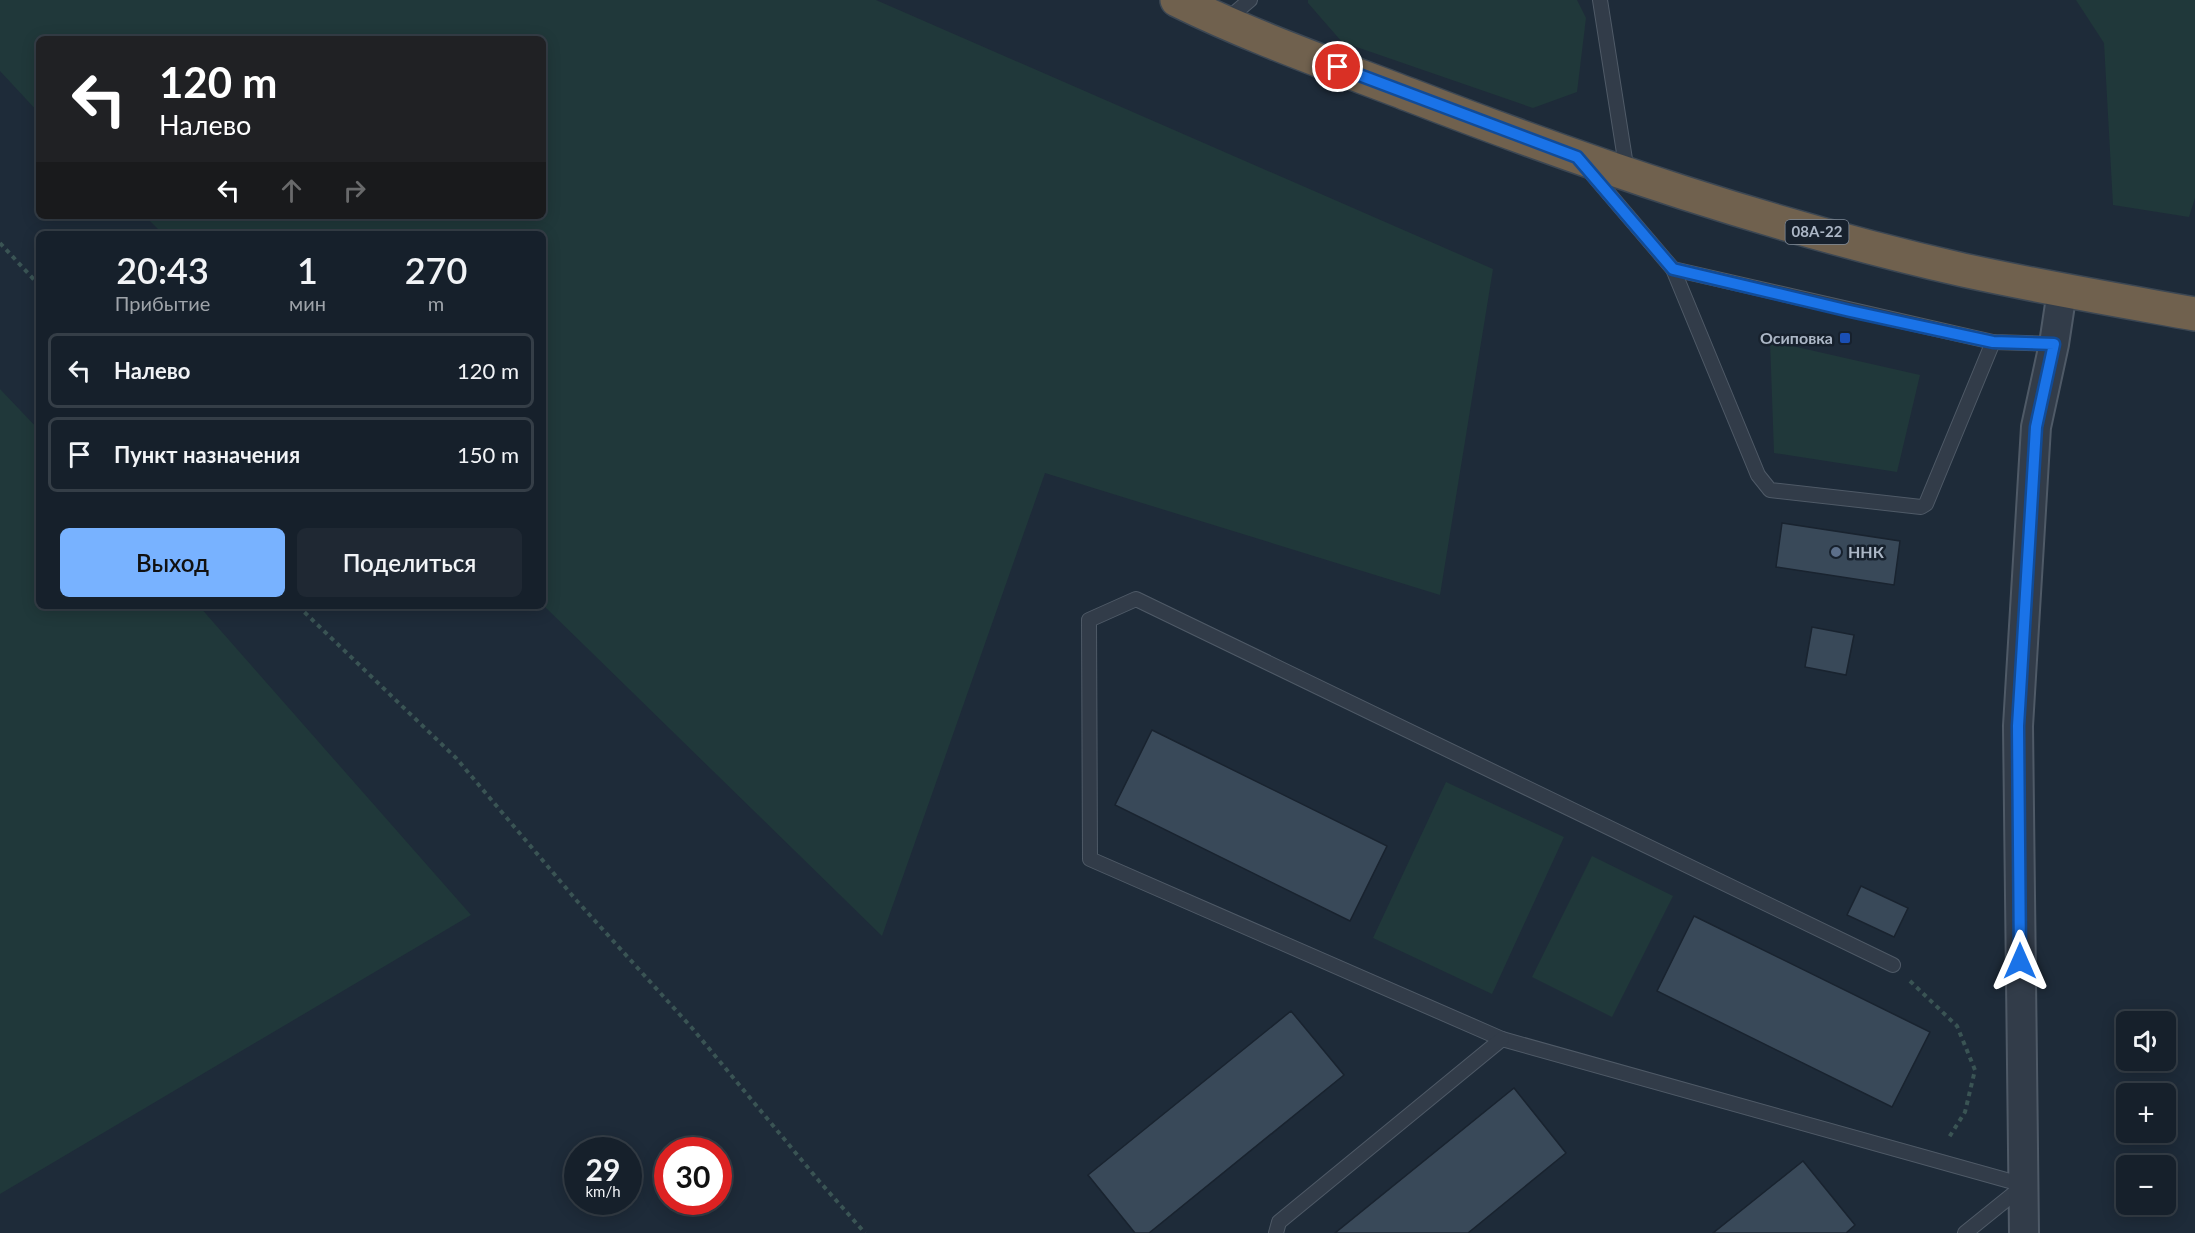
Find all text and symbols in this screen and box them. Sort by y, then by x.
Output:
pin [1312,41,1363,92]
icon: arrive [1321,50,1354,83]
text: 120 m [159,57,277,107]
icon: left [60,60,138,138]
text: Налево [159,108,251,141]
icon: left [212,174,245,207]
icon: ahead [275,174,308,207]
icon: right [338,174,371,207]
road number: 08А-22 [1786,220,1848,244]
text: 20:43 [116,248,209,292]
text: 1 [297,248,318,292]
text: 270 [405,248,467,292]
text: Прибытие [115,291,210,315]
text: мин [289,291,326,315]
text: m [428,291,444,315]
place label: Осиповка [1760,328,1833,347]
marker: Осиповка [1838,331,1852,345]
icon: left [63,354,96,387]
text: Налево [114,357,190,384]
text: 120 m [457,357,519,384]
icon: arrive [63,438,96,471]
text: Пункт назначения [114,441,300,468]
text: 150 m [457,441,519,468]
button: Выход [60,528,285,597]
button: Поделиться [297,528,522,597]
place label: ННК [1848,542,1885,561]
marker: ННК [1829,545,1843,559]
position arrow [1988,929,2052,993]
map controls [2116,1011,2176,1215]
button: sound [2116,1011,2176,1071]
button: + [2116,1083,2176,1143]
speed limit sign: 30 [654,1137,732,1215]
text: 29 [586,1151,620,1187]
button: − [2116,1155,2176,1215]
text: km/h [585,1182,621,1200]

